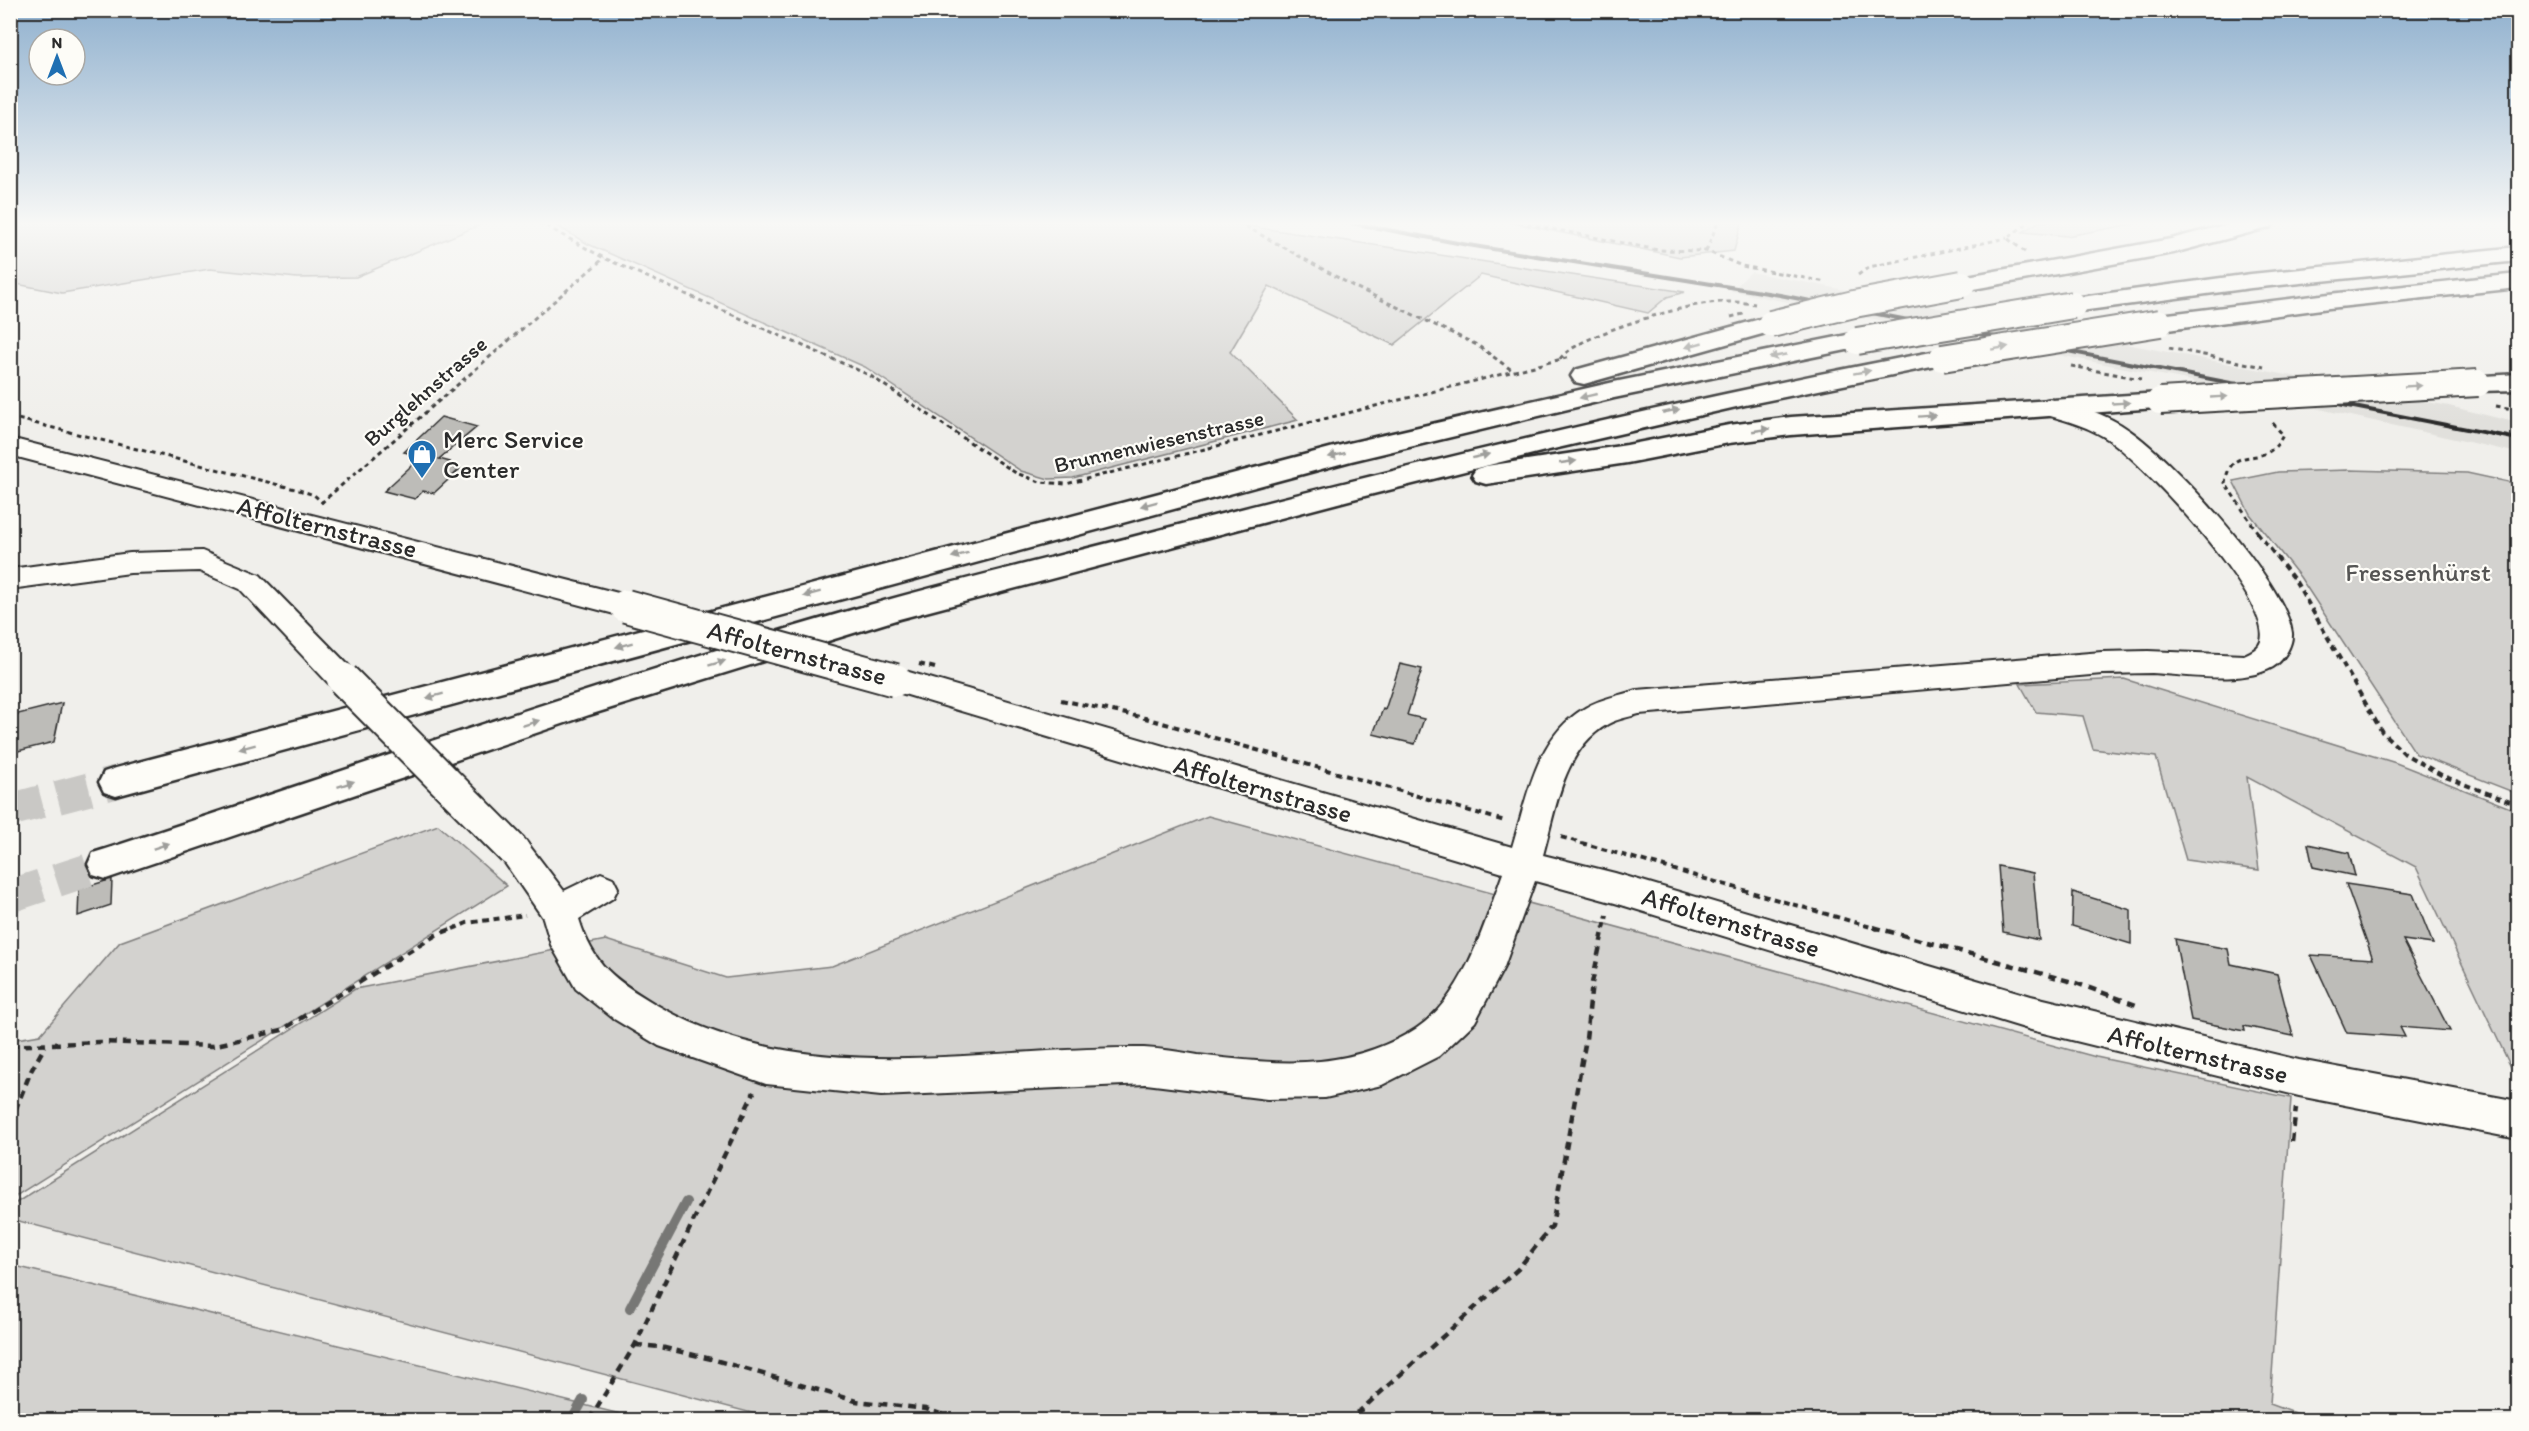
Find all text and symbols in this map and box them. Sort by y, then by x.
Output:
north arrow [27,27,87,87]
text: N [52,33,62,52]
street label: Burglehnstrasse [358,330,493,452]
one-way arrow [1685,340,1703,350]
one-way arrow [1990,343,2009,352]
one-way arrow [1769,352,1788,361]
one-way arrow [1853,367,1872,376]
one-way arrow [2404,382,2423,391]
one-way arrow [1578,391,1597,401]
one-way arrow [2209,393,2228,402]
one-way arrow [2112,398,2131,408]
street label: Brunnenwiesenstrasse [1052,404,1267,479]
one-way arrow [1662,406,1680,416]
one-way arrow [1917,411,1936,421]
place label: Merc Service Center [443,423,584,485]
one-way arrow [1751,425,1770,434]
shop icon: Merc Service Center [406,438,438,480]
one-way arrow [1328,451,1346,461]
one-way arrow [1472,451,1490,460]
one-way arrow [1559,458,1578,467]
street label: Affolternstrasse [234,489,420,565]
one-way arrow [1139,500,1158,510]
one-way arrow [951,550,969,560]
park label: Fressenhürst [2345,556,2491,588]
one-way arrow [803,590,821,600]
street label: Affolternstrasse [704,614,890,692]
one-way arrow [614,641,632,650]
one-way arrow [708,658,726,667]
one-way arrow [426,691,444,701]
one-way arrow [523,718,541,727]
one-way arrow [238,742,256,752]
street label: Affolternstrasse [1170,748,1356,830]
one-way arrow [337,779,355,789]
one-way arrow [152,841,170,850]
street label: Affolternstrasse [1638,880,1824,964]
street label: Affolternstrasse [2105,1018,2291,1090]

